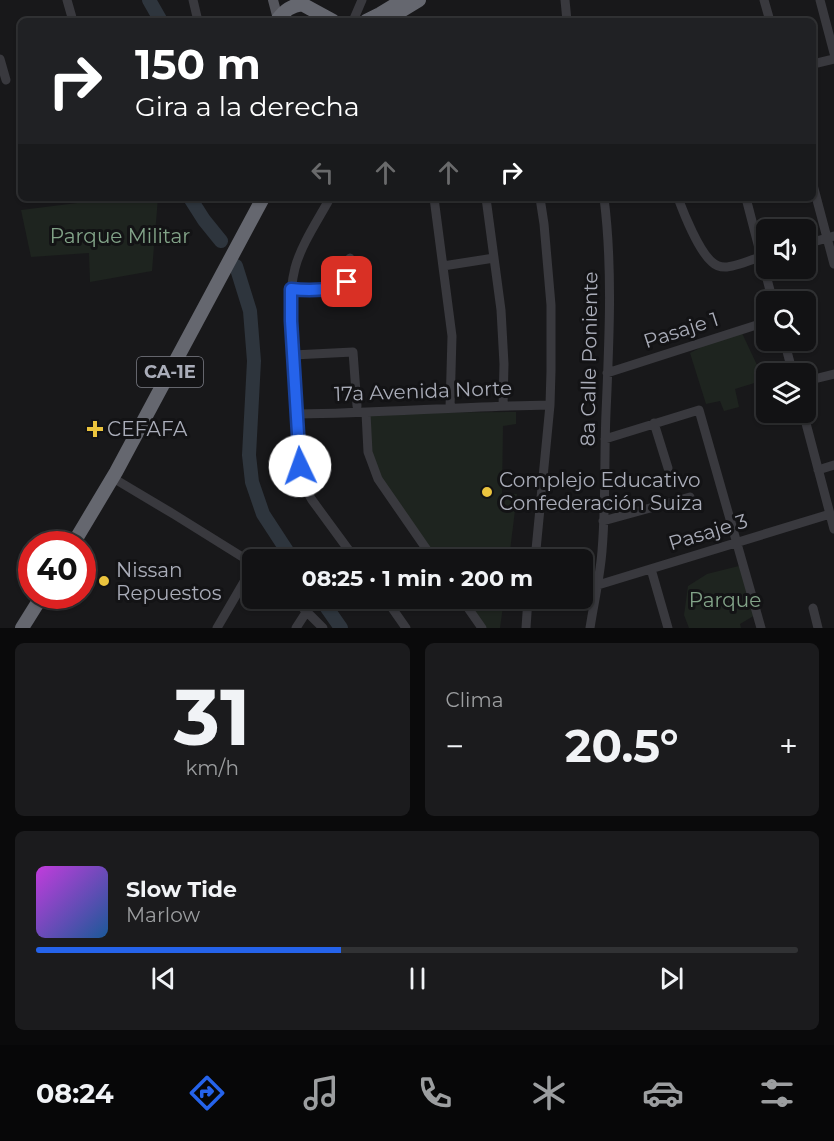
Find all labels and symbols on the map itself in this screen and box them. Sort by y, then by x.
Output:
park label: Parque Militar [50,224,190,248]
pin [321,256,372,307]
street label: 8a Calle Poniente [575,271,603,447]
street label: Pasaje 1 [640,307,722,353]
road number: CA-1E [137,357,203,387]
street label: 17a Avenida Norte [334,376,512,406]
place label: CEFAFA [107,417,188,441]
marker: CEFAFA [88,422,102,436]
position arrow [268,434,332,498]
place label: Complejo Educativo Confederación Suiza [499,468,703,515]
marker: Complejo Educativo Confederación Suiza [480,485,494,499]
street label: Pasaje 3 [666,509,750,555]
speed limit sign: 40 [18,531,96,609]
place label: Nissan Repuestos [116,558,222,605]
marker: Nissan Repuestos [97,574,111,588]
park label: Parque [689,588,761,612]

